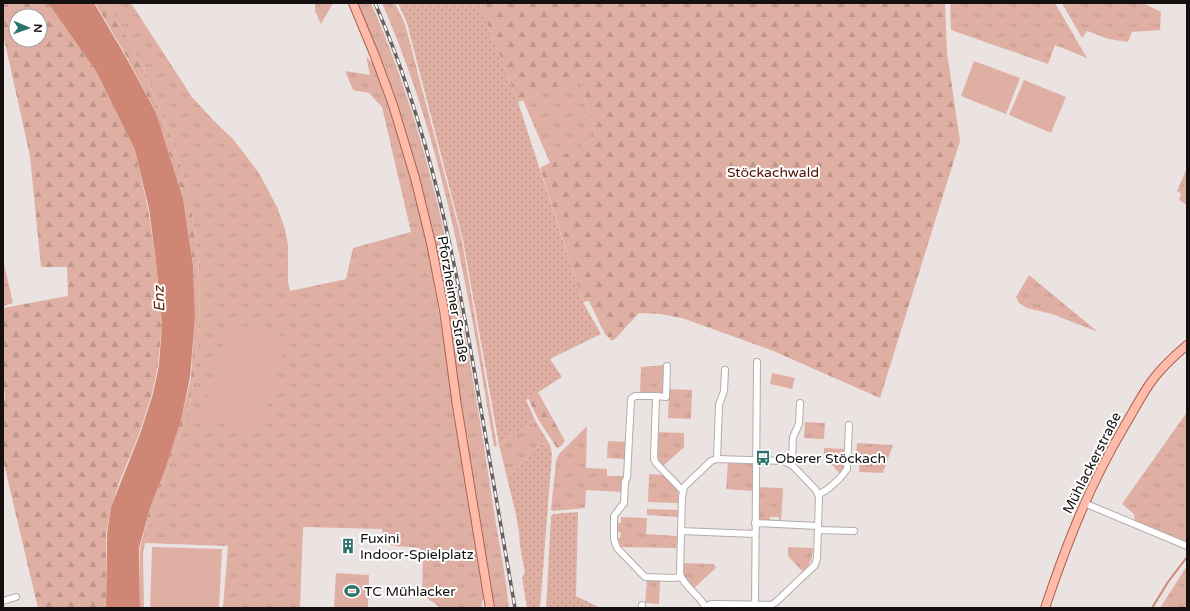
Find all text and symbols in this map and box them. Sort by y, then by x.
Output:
north arrow [8,8,48,48]
text: N [31,24,44,33]
park label: Stöckachwald [727,164,819,181]
street label: Pforzheimer Straße [433,234,473,364]
water label: Enz [149,284,168,312]
street label: Mühlackerstraße [1059,409,1125,517]
bus stop icon: Oberer Stöckach [754,449,772,467]
place label: Oberer Stöckach [775,450,886,467]
place label: Fuxini Indoor-Spielplatz [360,530,474,563]
building icon: Fuxini Indoor-Spielplatz [339,537,357,555]
sports icon: TC Mühlacker [343,582,361,600]
place label: TC Mühlacker [364,583,456,600]

